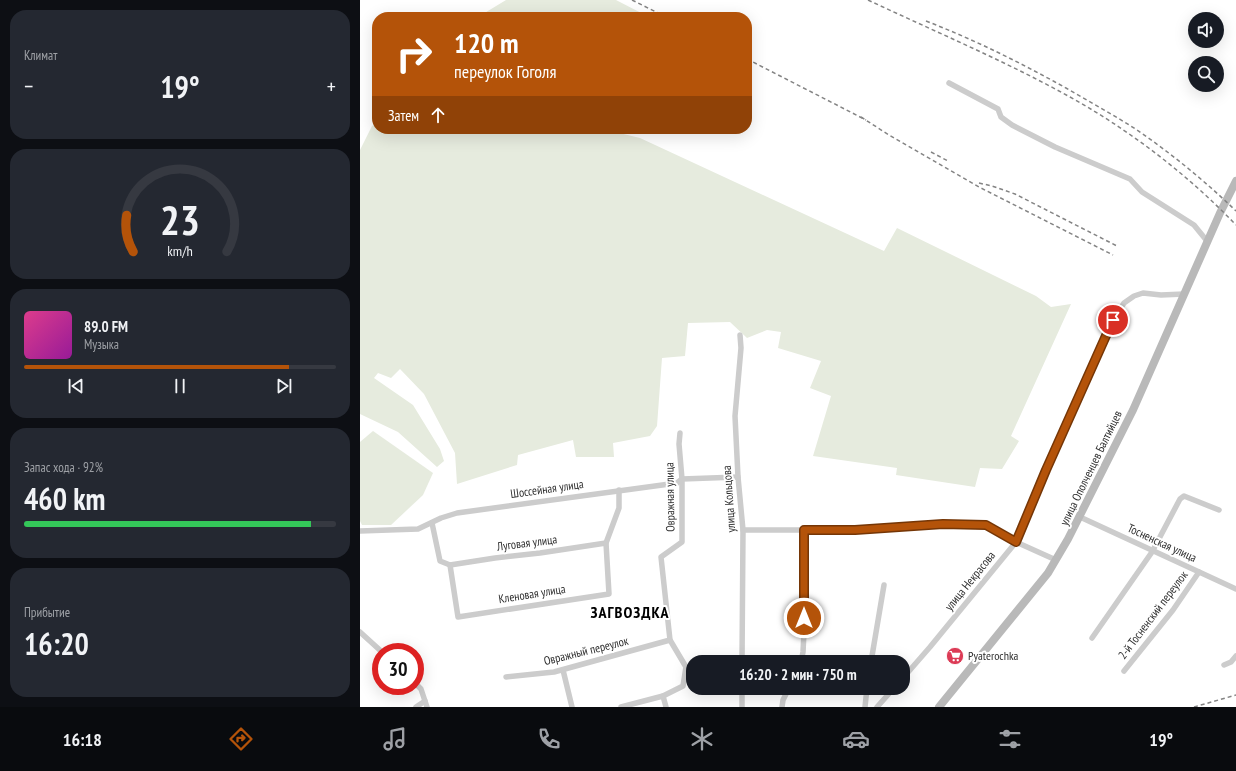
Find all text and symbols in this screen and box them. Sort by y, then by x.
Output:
map controls [1188,12,1224,92]
button: sound [1188,12,1224,48]
text: 120 m [454,24,518,61]
icon: right [388,28,440,80]
text: Климат [24,47,57,64]
button: search [1188,56,1224,92]
text: переулок Гоголя [454,60,556,83]
text: 19° [160,67,200,106]
text: − [24,72,33,100]
text: + [327,72,336,100]
icon: ahead [427,104,449,126]
text: Затем [388,106,419,125]
text: 23 [160,193,200,246]
text: km/h [167,241,193,260]
pin [1096,303,1130,337]
icon: arrive [1102,309,1124,331]
text: 89.0 FM [84,317,128,336]
text: Музыка [84,336,119,353]
icon: previous [65,375,87,397]
icon: pause [169,375,191,397]
icon: next [273,375,295,397]
street label: улица Ополченцев Балтийцев [1056,408,1125,528]
text: Запас хода · 92% [24,459,103,476]
street label: Овражная улица [661,462,678,532]
street label: улица Кольцова [719,465,738,533]
street label: Шоссейная улица [509,476,585,501]
text: 460 km [24,479,105,518]
street label: Тосненская улица [1125,520,1199,565]
street label: Луговая улица [495,531,558,554]
street label: улица Некрасова [941,548,998,613]
street label: 2-й Тосненский переулок [1115,567,1191,662]
street label: Кленовая улица [497,581,567,606]
position arrow [783,597,825,639]
district label: ЗАГВОЗДКА [590,602,670,622]
text: Прибытие [24,604,70,621]
text: 16:20 [24,624,89,663]
street label: Овражный переулок [542,633,630,668]
speed limit sign: 30 [372,643,424,695]
supermarket icon: Pyaterochka [945,646,965,666]
place label: Pyaterochka [968,648,1019,663]
text: 16:20 · 2 мин · 750 m [739,665,857,684]
icon: directions [227,725,255,753]
icon: music [381,725,409,753]
icon: phone [535,725,563,753]
icon: climate [688,725,716,753]
icon: car [842,725,870,753]
icon: filters [996,725,1024,753]
text: 16:18 [63,728,102,751]
text: 19° [1149,728,1173,751]

